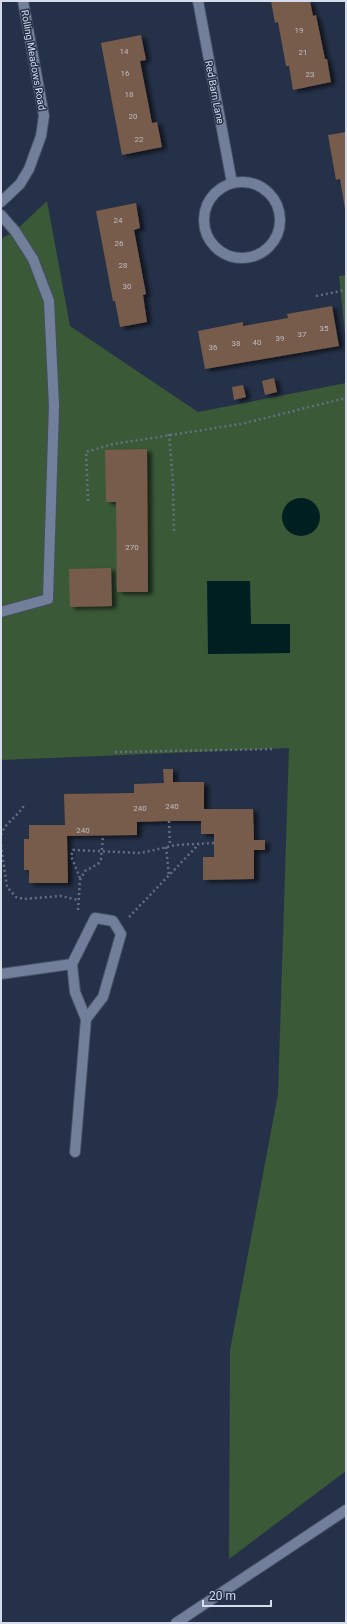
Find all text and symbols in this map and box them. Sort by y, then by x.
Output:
street label: Rolling Meadows Road [19,9,48,111]
house number: 19 [295,26,304,35]
house number: 14 [120,47,129,56]
house number: 21 [299,48,308,57]
street label: Red Barn Lane [203,59,226,125]
house number: 16 [121,69,130,78]
house number: 23 [306,70,315,79]
house number: 18 [125,90,134,99]
house number: 20 [129,112,138,121]
house number: 22 [135,135,144,144]
house number: 24 [114,216,123,225]
house number: 26 [115,239,124,248]
house number: 28 [119,261,128,270]
house number: 30 [123,282,132,291]
house number: 35 [320,324,329,333]
house number: 37 [298,330,307,339]
house number: 39 [276,334,285,343]
house number: 40 [253,338,262,347]
house number: 38 [232,339,241,348]
house number: 36 [209,343,218,352]
house number: 270 [125,543,139,552]
house number: 240 [165,802,179,811]
house number: 240 [133,804,147,813]
house number: 240 [76,826,90,835]
scale bar [203,1582,271,1608]
text: 20 m [209,1589,236,1603]

